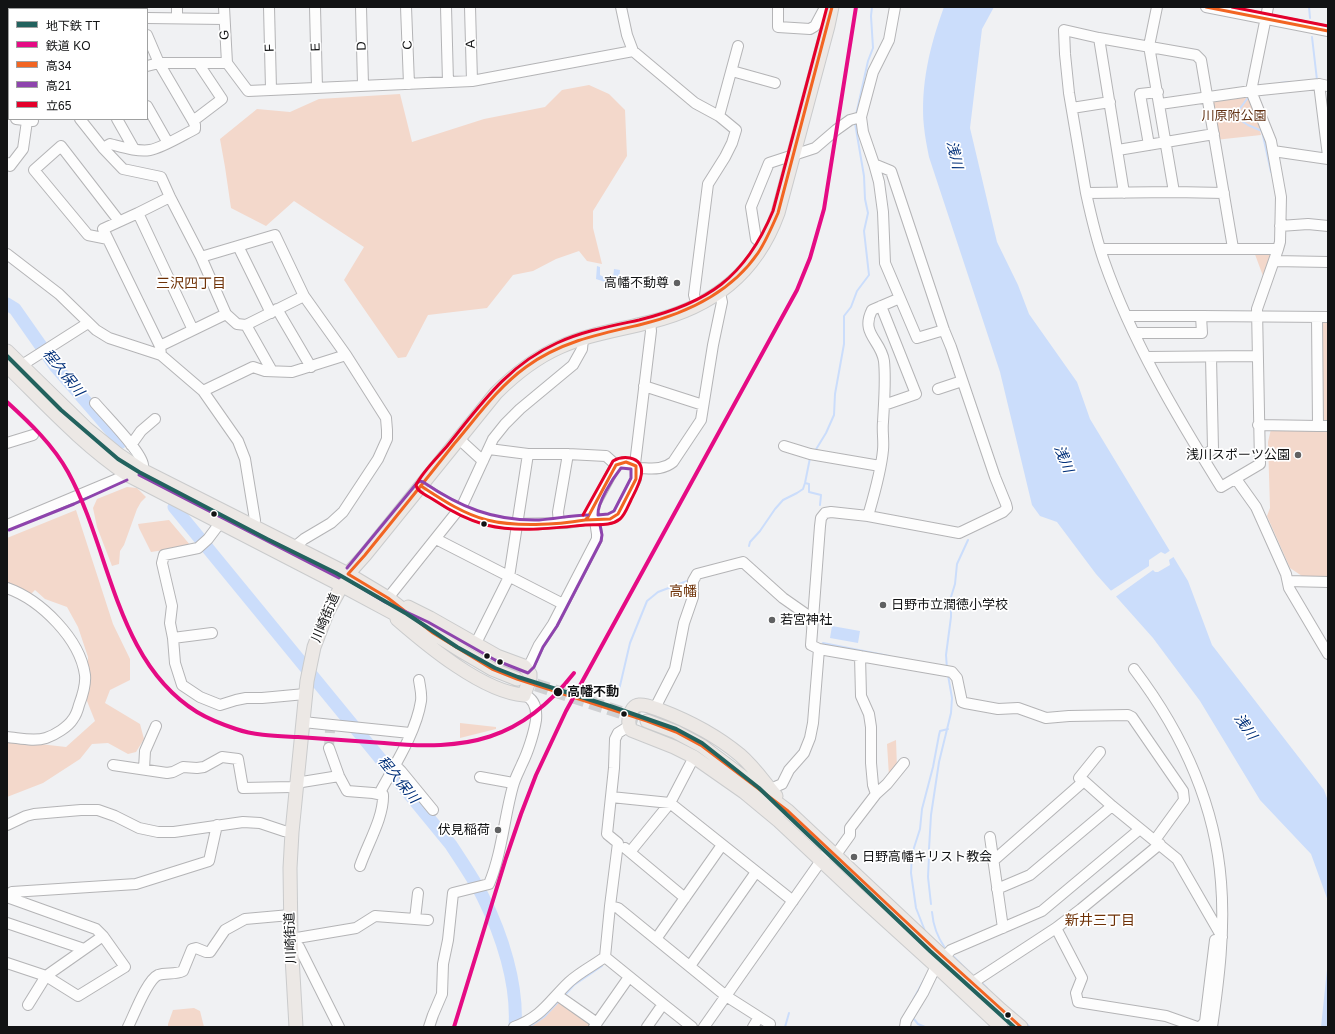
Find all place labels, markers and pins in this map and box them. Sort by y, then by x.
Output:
place label: 高幡不動尊 [604,275,669,291]
marker: 高幡不動尊 [672,278,682,288]
place label: 浅川スポーツ公園 [1186,447,1290,463]
marker: 浅川スポーツ公園 [1293,450,1303,460]
unlabelled marker [209,509,219,519]
unlabelled marker [479,519,489,529]
place label: 日野市立潤徳小学校 [891,597,1008,613]
marker: 日野市立潤徳小学校 [878,600,888,610]
place label: 若宮神社 [780,612,832,628]
marker: 若宮神社 [767,615,777,625]
unlabelled marker [482,651,492,661]
unlabelled marker [495,657,505,667]
place label: 高幡不動 [567,684,619,700]
marker: 高幡不動 [552,686,564,698]
unlabelled marker [619,709,629,719]
place label: 伏見稲荷 [438,822,490,838]
marker: 伏見稲荷 [493,825,503,835]
place label: 日野高幡キリスト教会 [862,849,992,865]
marker: 日野高幡キリスト教会 [849,852,859,862]
unlabelled marker [1003,1010,1013,1020]

